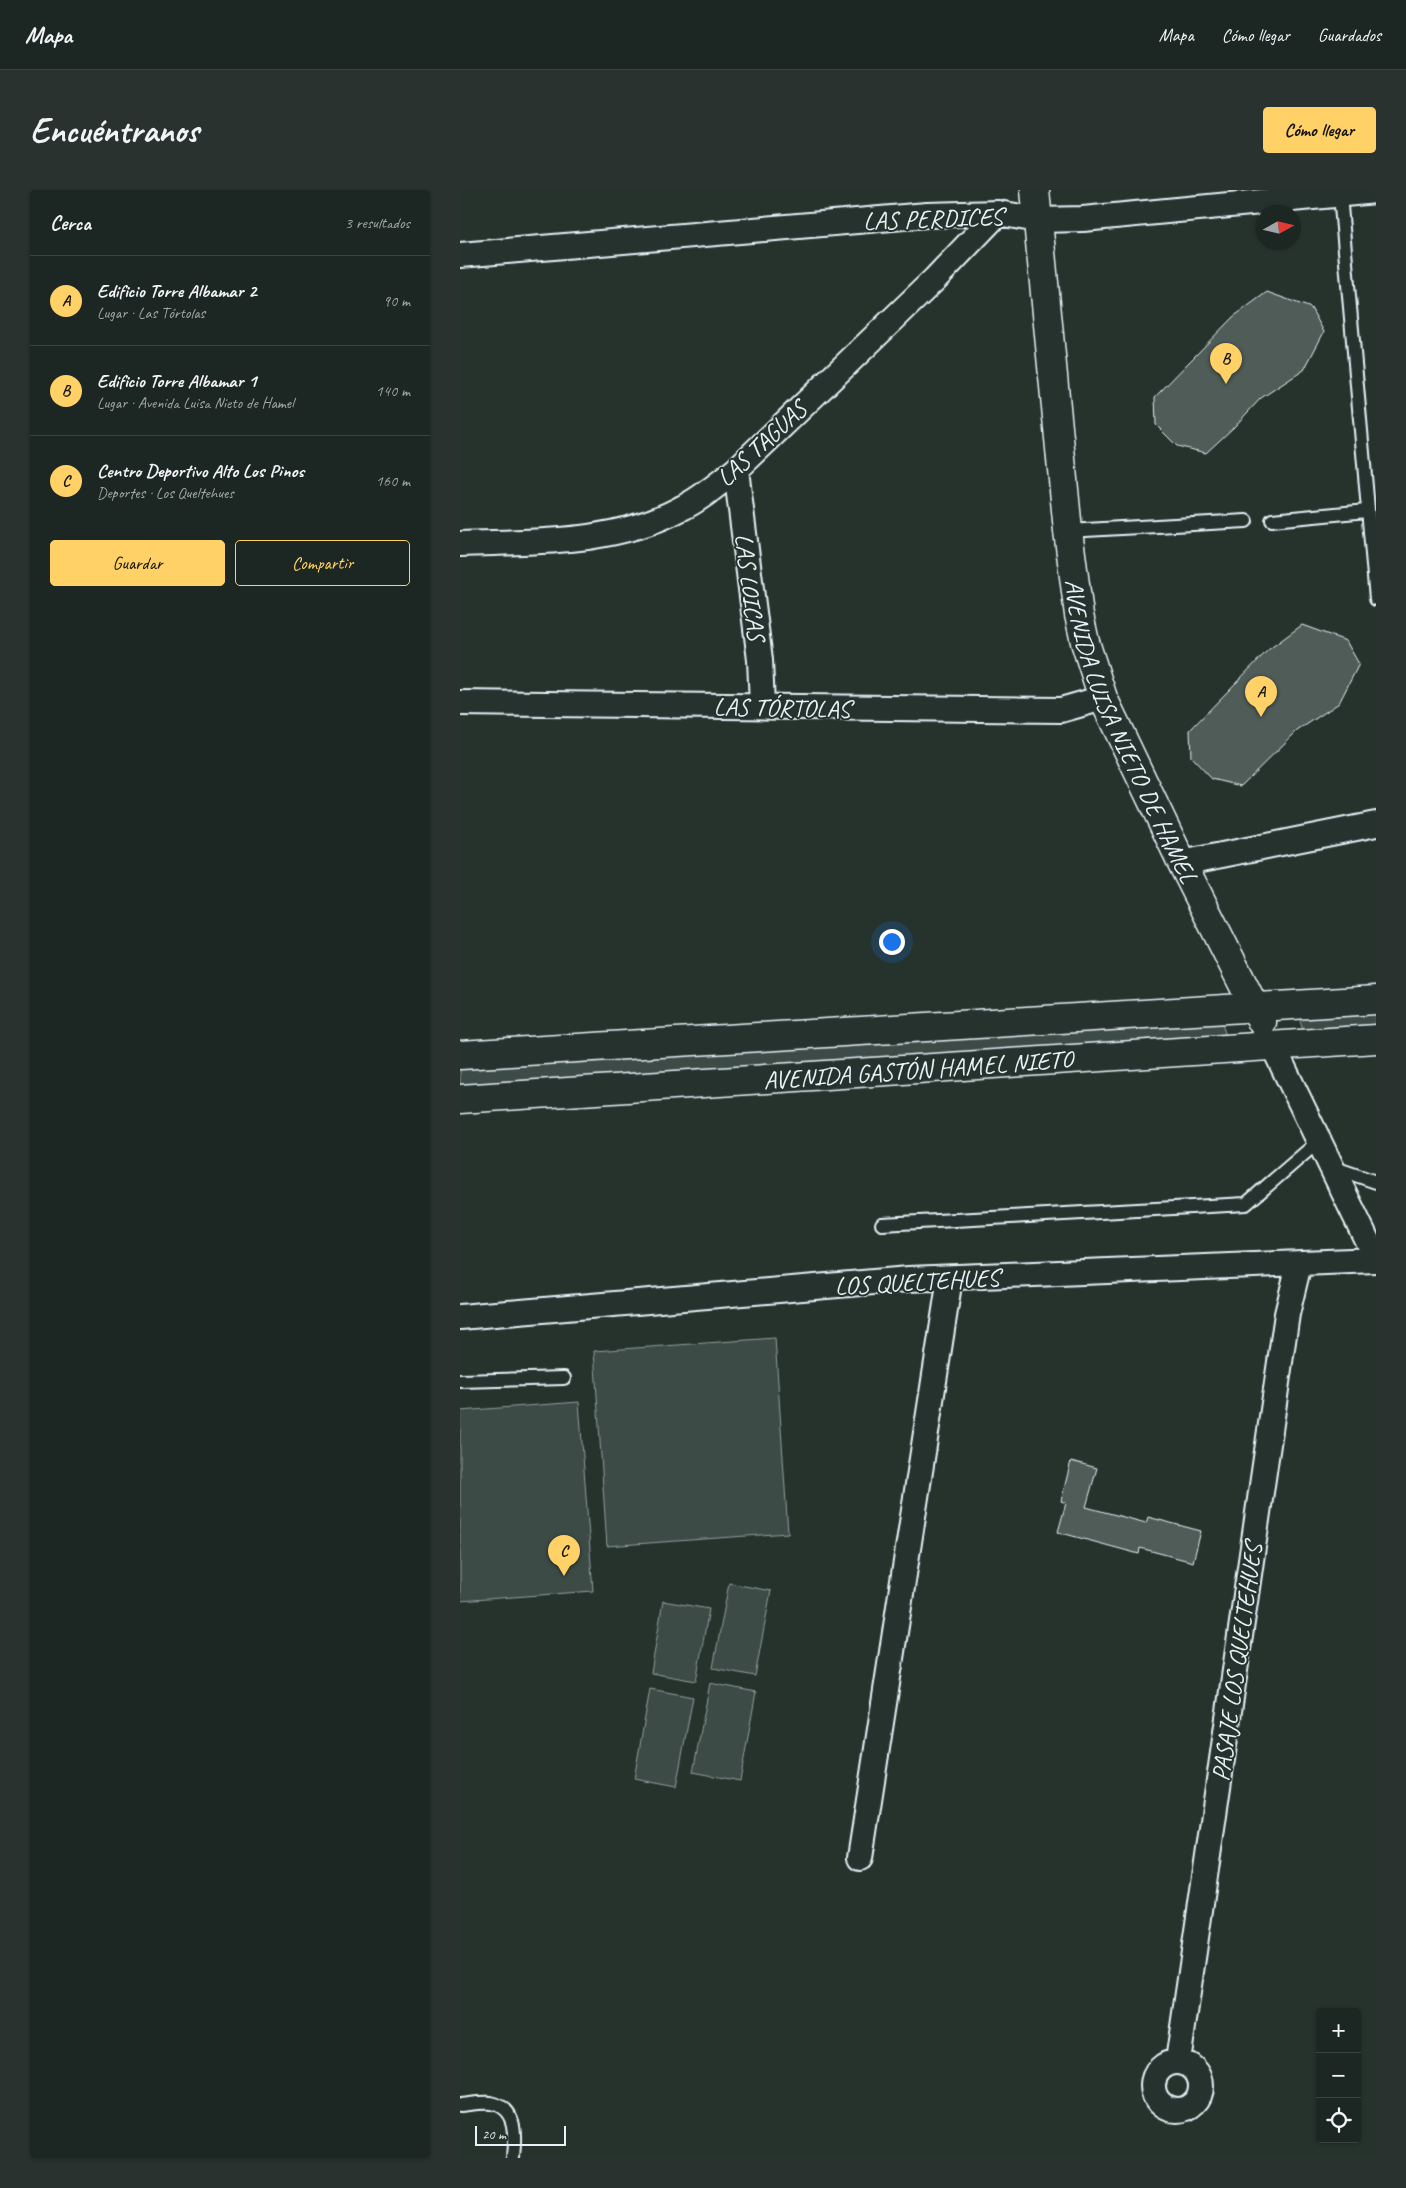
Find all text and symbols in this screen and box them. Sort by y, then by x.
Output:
text: Mapa [25,20,72,50]
text: Mapa [1159,24,1194,46]
text: Cómo llegar [1222,24,1290,46]
text: Guardados [1318,24,1381,46]
button: Cómo llegar [1263,107,1376,153]
text: Encuéntranos [30,108,199,153]
street label: LAS PERDICES [863,200,1008,237]
north arrow [1256,205,1301,250]
text: Cerca [50,210,91,236]
text: 3 resultados [345,213,410,233]
text: Edificio Torre Albamar 2 [97,279,257,303]
text: A [62,291,70,311]
text: 90 m [383,291,410,311]
text: Lugar · Las Tórtolas [97,303,205,323]
pin: B [1210,343,1242,384]
text: Edificio Torre Albamar 1 [97,369,257,393]
text: B [62,381,70,401]
text: 140 m [376,381,410,401]
street label: LAS TAGUAS [710,392,816,494]
text: Lugar · Avenida Luisa Nieto de Hamel [97,393,294,413]
text: Centro Deportivo Alto Los Pinos [97,459,304,483]
text: C [62,471,70,491]
text: 160 m [376,471,410,491]
text: Deportes · Los Queltehues [97,483,234,503]
street label: LAS LOICAS [728,532,773,645]
button: Guardar [50,540,225,586]
button: Compartir [235,540,410,586]
street label: AVENIDA LUISA NIETO DE HAMEL [1057,577,1205,889]
pin: A [1245,676,1277,717]
street label: LAS TÓRTOLAS [713,691,855,725]
your location [879,929,905,955]
street label: AVENIDA GASTÓN HAMEL NIETO [762,1043,1077,1097]
street label: LOS QUELTEHUES [834,1261,1005,1302]
pin: C [548,1535,580,1576]
street label: PASAJE LOS QUELTEHUES [1204,1536,1270,1783]
map controls [1316,2008,1361,2143]
button: + [1316,2008,1361,2053]
button: − [1316,2053,1361,2098]
button: locate [1316,2098,1361,2143]
scale bar [475,2123,566,2146]
text: 20 m [482,2126,506,2143]

